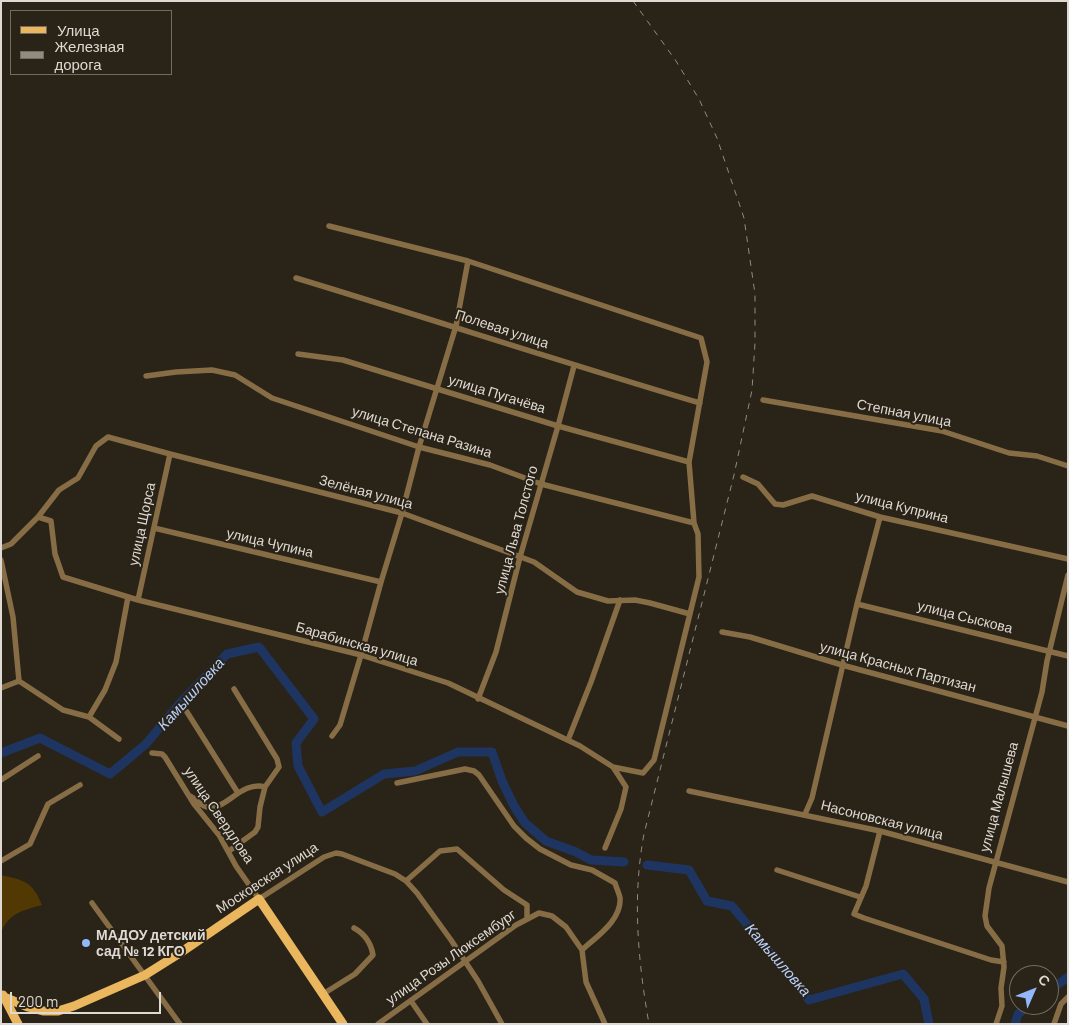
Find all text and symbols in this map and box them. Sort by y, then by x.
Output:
legend [10,10,172,75]
text: Улица [57,21,100,39]
text: Железная дорога [54,37,124,73]
street label: Полевая улица [453,306,551,352]
street label: улица Пугачёва [446,371,548,417]
street label: Степная улица [855,396,953,430]
street label: улица Степана Разина [350,403,494,461]
street label: улица Льва Толстого [491,464,541,596]
street label: Зелёная улица [317,471,415,513]
street label: улица Щорса [125,481,159,567]
street label: улица Куприна [854,487,950,527]
street label: улица Чупина [225,525,315,561]
street label: улица Сыскова [916,597,1014,637]
street label: Барабинская улица [294,619,420,669]
street label: улица Красных Партизан [818,638,978,696]
water label: Камышловка [154,654,228,734]
street label: улица Малышева [976,740,1022,854]
street label: улица Свердлова [180,763,258,867]
street label: Насоновская улица [819,797,945,843]
street label: Московская улица [213,839,321,917]
street label: улица Розы Люксембург [383,906,519,1008]
water label: Камышловка [741,920,815,1000]
place label: МАДОУ детский сад № 12 КГО [96,927,205,960]
marker: МАДОУ детский сад № 12 КГО [80,937,92,949]
north arrow [1009,965,1059,1015]
text: С [1035,970,1054,989]
scale bar [12,982,164,1014]
text: 200 m [18,992,58,1010]

